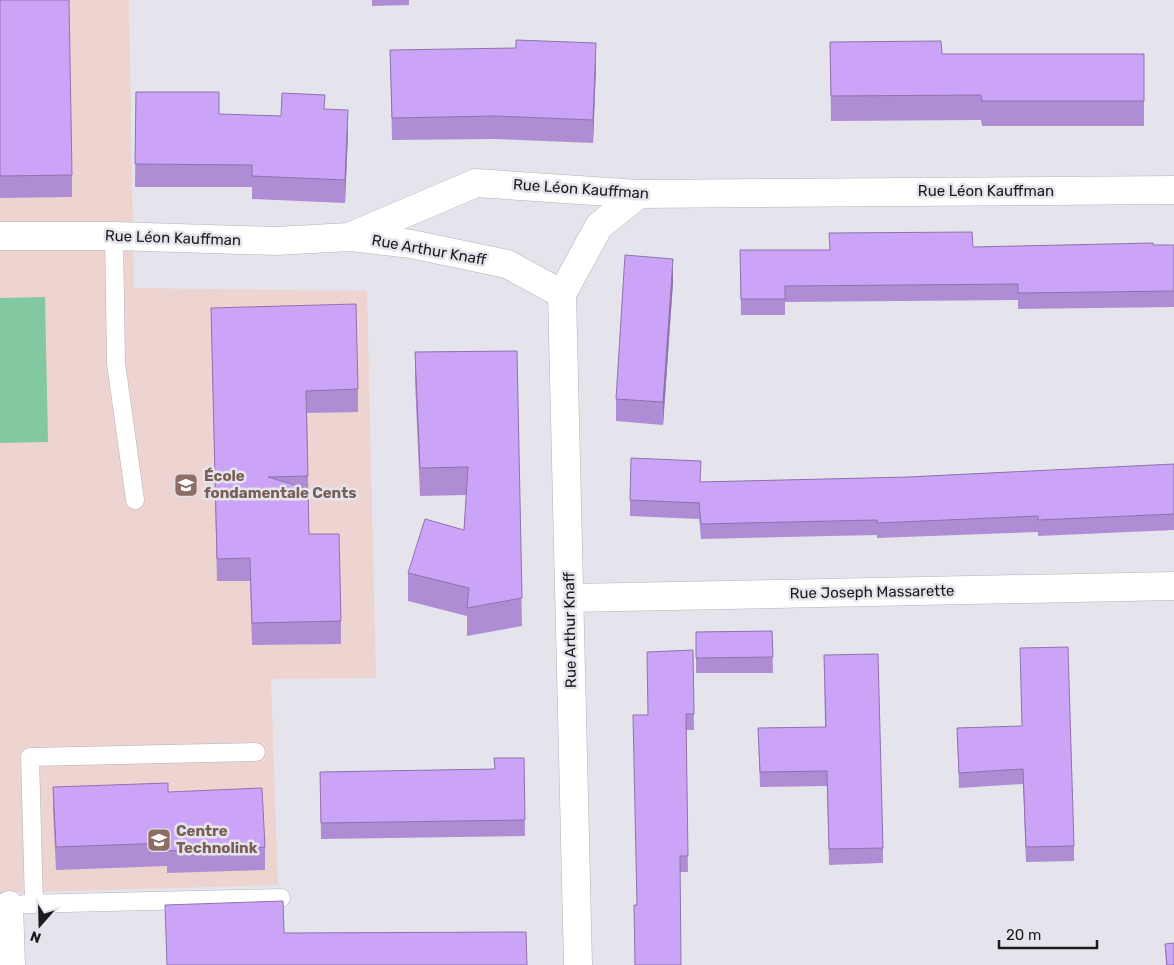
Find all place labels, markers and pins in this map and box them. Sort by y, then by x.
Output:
place label: École fondamentale Cents [204,467,356,502]
school or university icon: École fondamentale Cents [173,472,199,498]
place label: Centre Technolink [176,822,258,857]
school or university icon: Centre Technolink [146,827,172,853]

